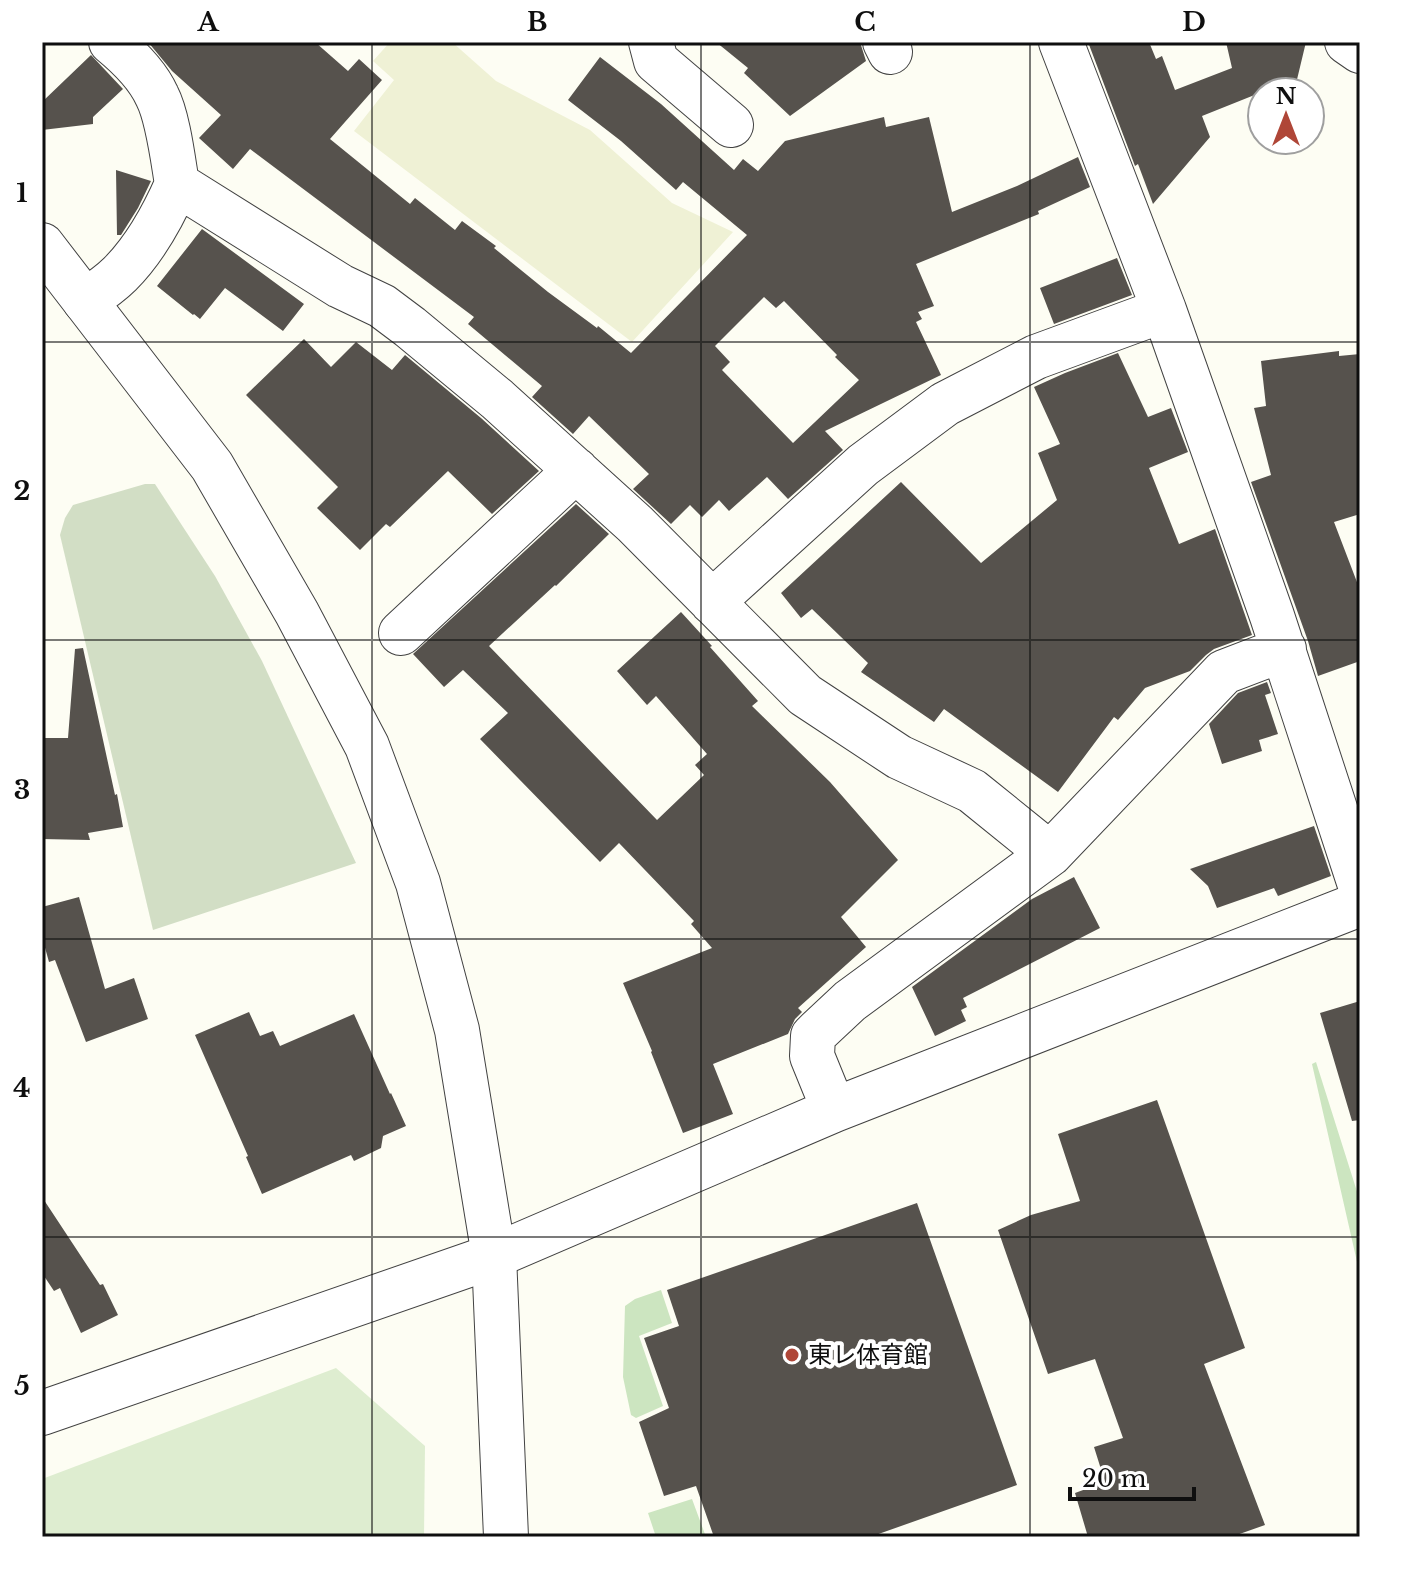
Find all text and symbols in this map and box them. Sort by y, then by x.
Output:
text: A [196,6,219,38]
text: B [527,6,547,38]
text: C [854,6,876,38]
text: D [1182,6,1206,38]
north arrow [1246,76,1326,156]
text: N [1276,83,1297,110]
text: 1 [16,177,28,209]
text: 2 [14,475,30,507]
text: 3 [14,774,30,806]
text: 4 [13,1072,31,1104]
place label: 東レ体育館 [808,1340,928,1369]
marker: 東レ体育館 [783,1346,801,1364]
text: 5 [14,1370,30,1402]
scale bar [1070,1451,1194,1501]
text: 20 m [1082,1464,1147,1493]

